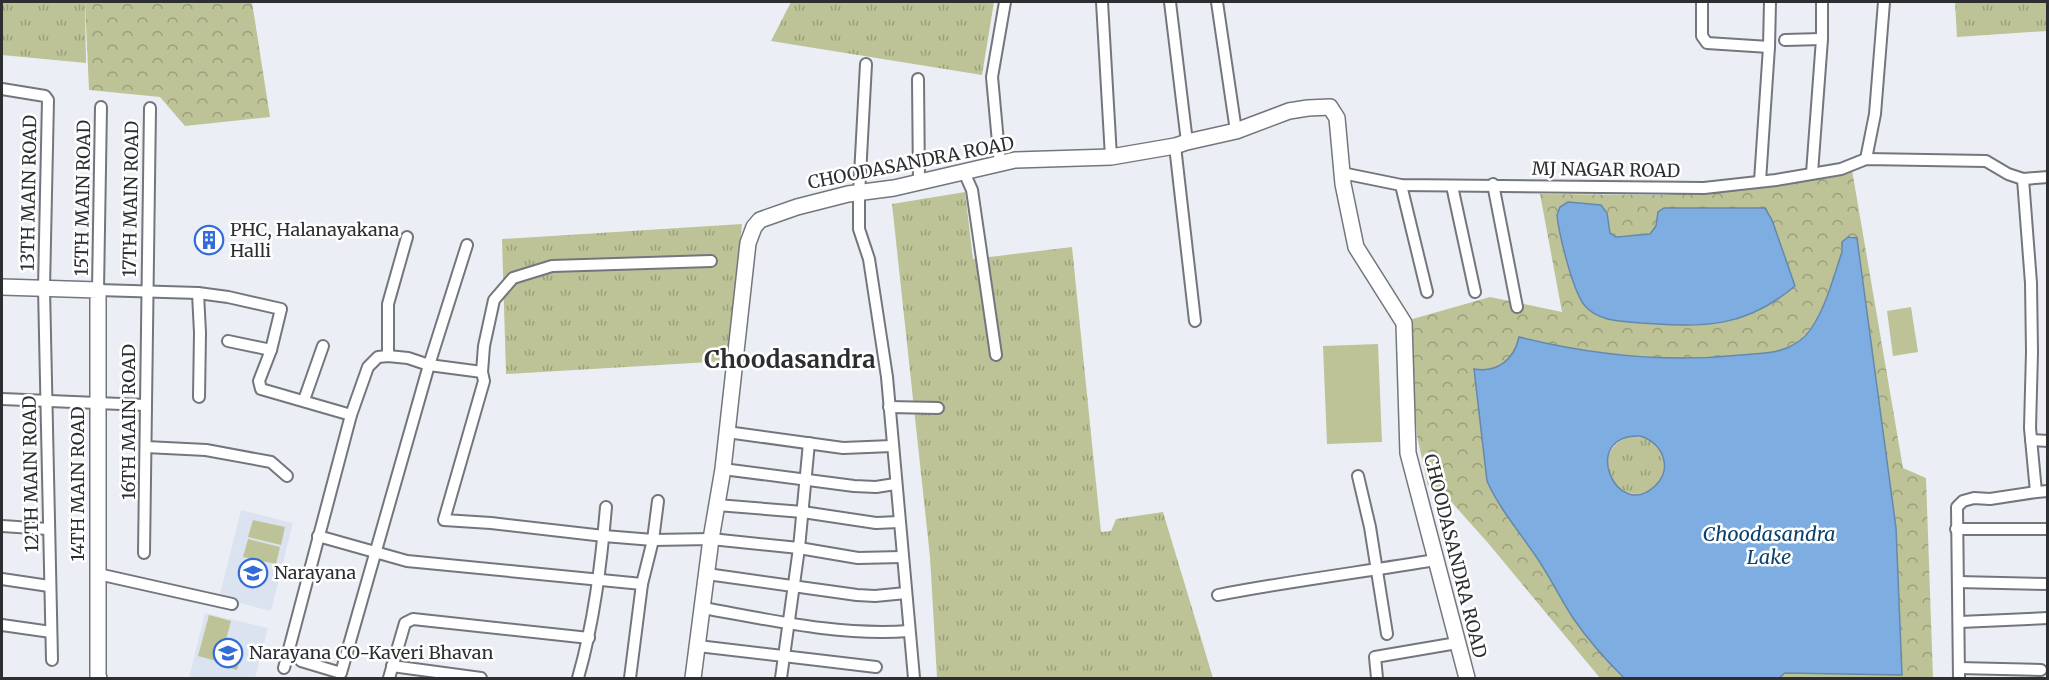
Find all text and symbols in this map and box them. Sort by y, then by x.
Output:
street label: 13TH MAIN ROAD [16,115,41,271]
street label: 15TH MAIN ROAD [70,120,95,276]
street label: 17TH MAIN ROAD [118,121,143,277]
street label: CHOODASANDRA ROAD [806,131,1016,194]
street label: MJ NAGAR ROAD [1532,157,1680,182]
place label: PHC, Halanayakana Halli [230,218,400,262]
building icon: PHC, Halanayakana Halli [193,224,225,256]
street label: 16TH MAIN ROAD [117,344,140,500]
district label: Choodasandra [704,344,876,375]
street label: 12TH MAIN ROAD [18,395,43,553]
street label: 14TH MAIN ROAD [66,406,89,562]
street label: CHOODASANDRA ROAD [1419,451,1492,660]
water label: Choodasandra Lake [1703,521,1835,569]
school or university icon: Narayana [237,557,269,589]
place label: Narayana [274,561,356,584]
school or university icon: Narayana CO-Kaveri Bhavan [212,637,244,669]
place label: Narayana CO-Kaveri Bhavan [249,641,493,664]

